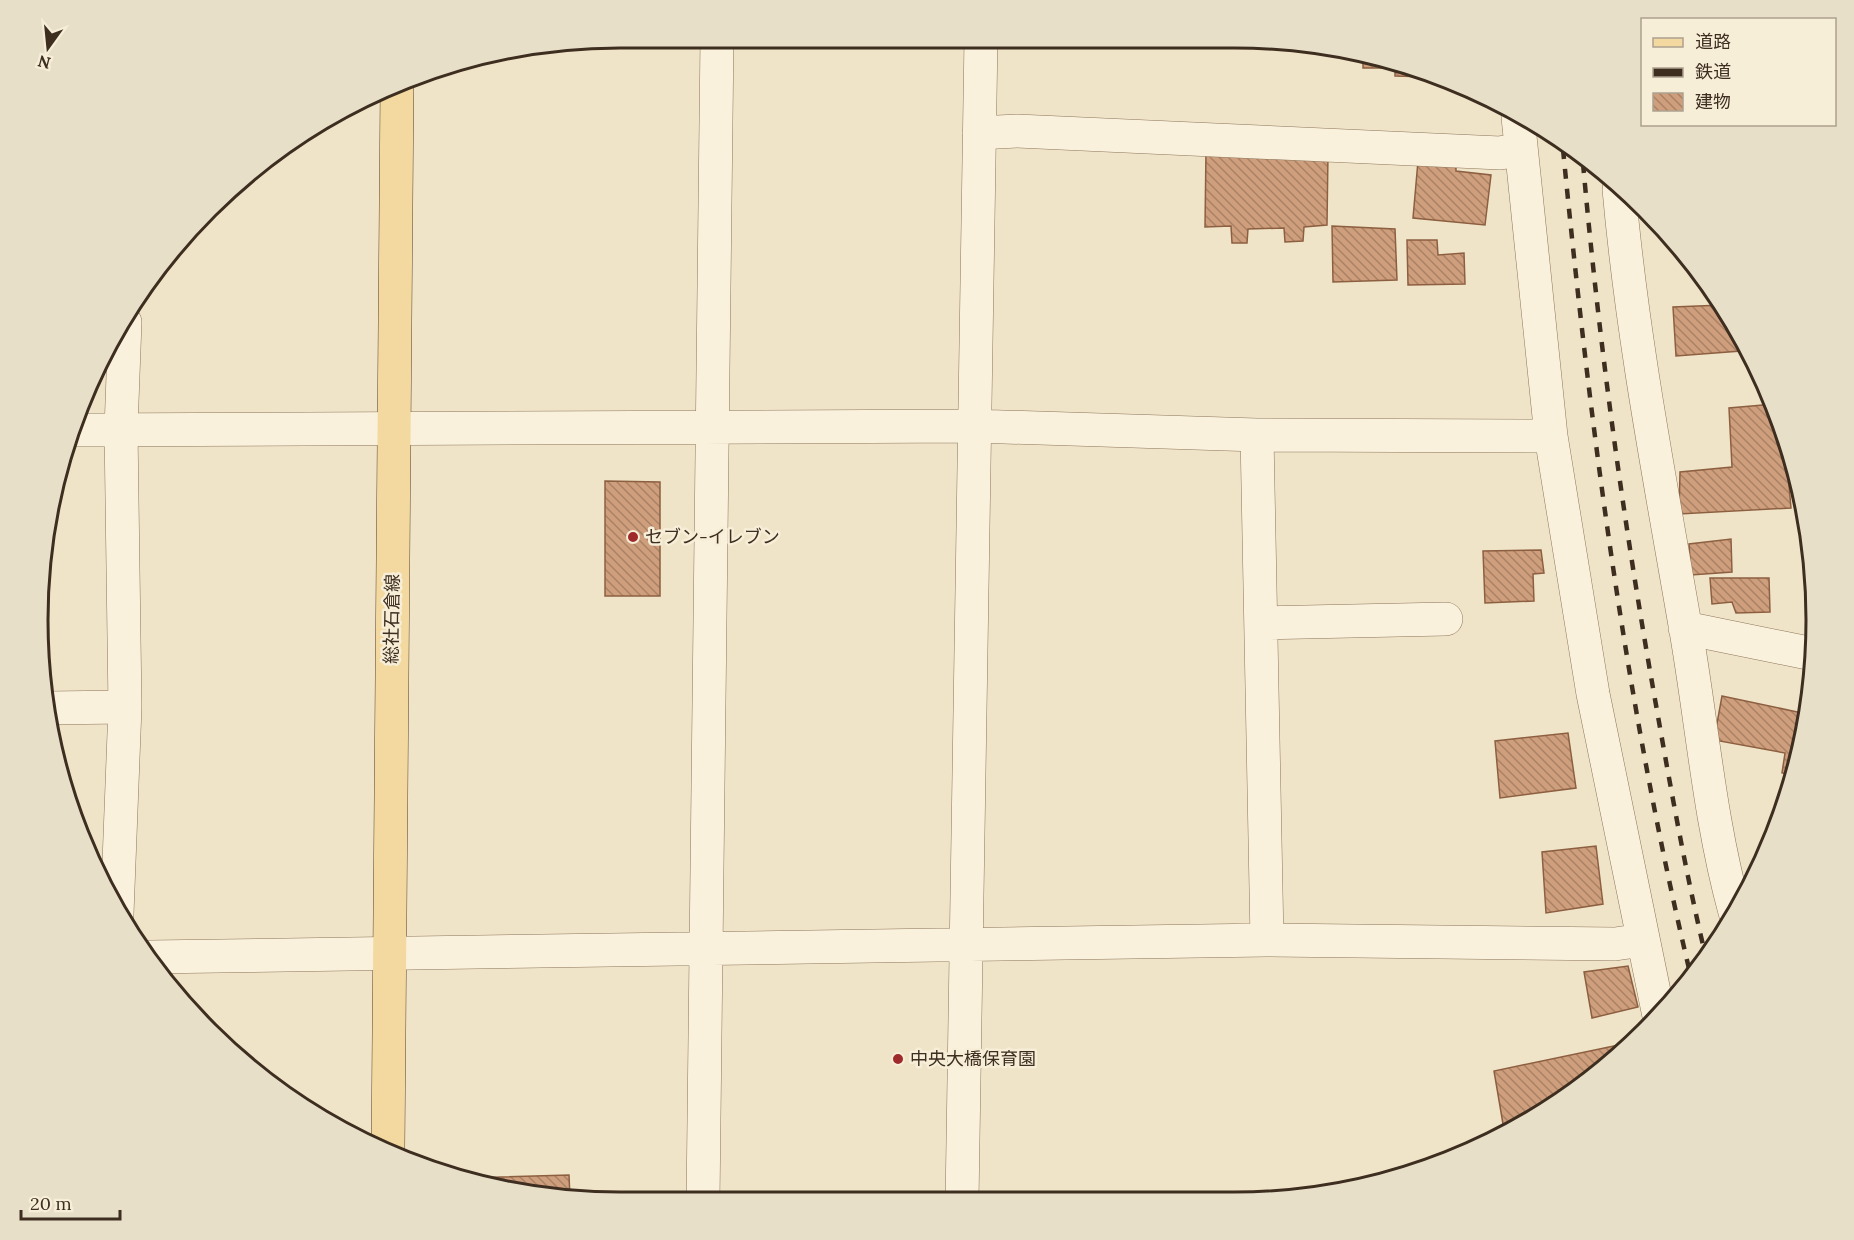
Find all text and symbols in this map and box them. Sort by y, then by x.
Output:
north arrow [18,18,78,78]
legend [1641,18,1836,126]
text: 道路 [1695,30,1731,53]
text: N [36,51,53,74]
text: 鉄道 [1695,60,1731,83]
text: 建物 [1695,90,1731,113]
place label: セブン-イレブン [645,525,780,548]
marker: セブン-イレブン [626,530,640,544]
street label: 総社石倉線 [379,574,404,664]
place label: 中央大橋保育園 [910,1047,1036,1070]
marker: 中央大橋保育園 [891,1052,905,1066]
scale bar [21,1183,120,1221]
text: 20 m [30,1192,72,1215]

